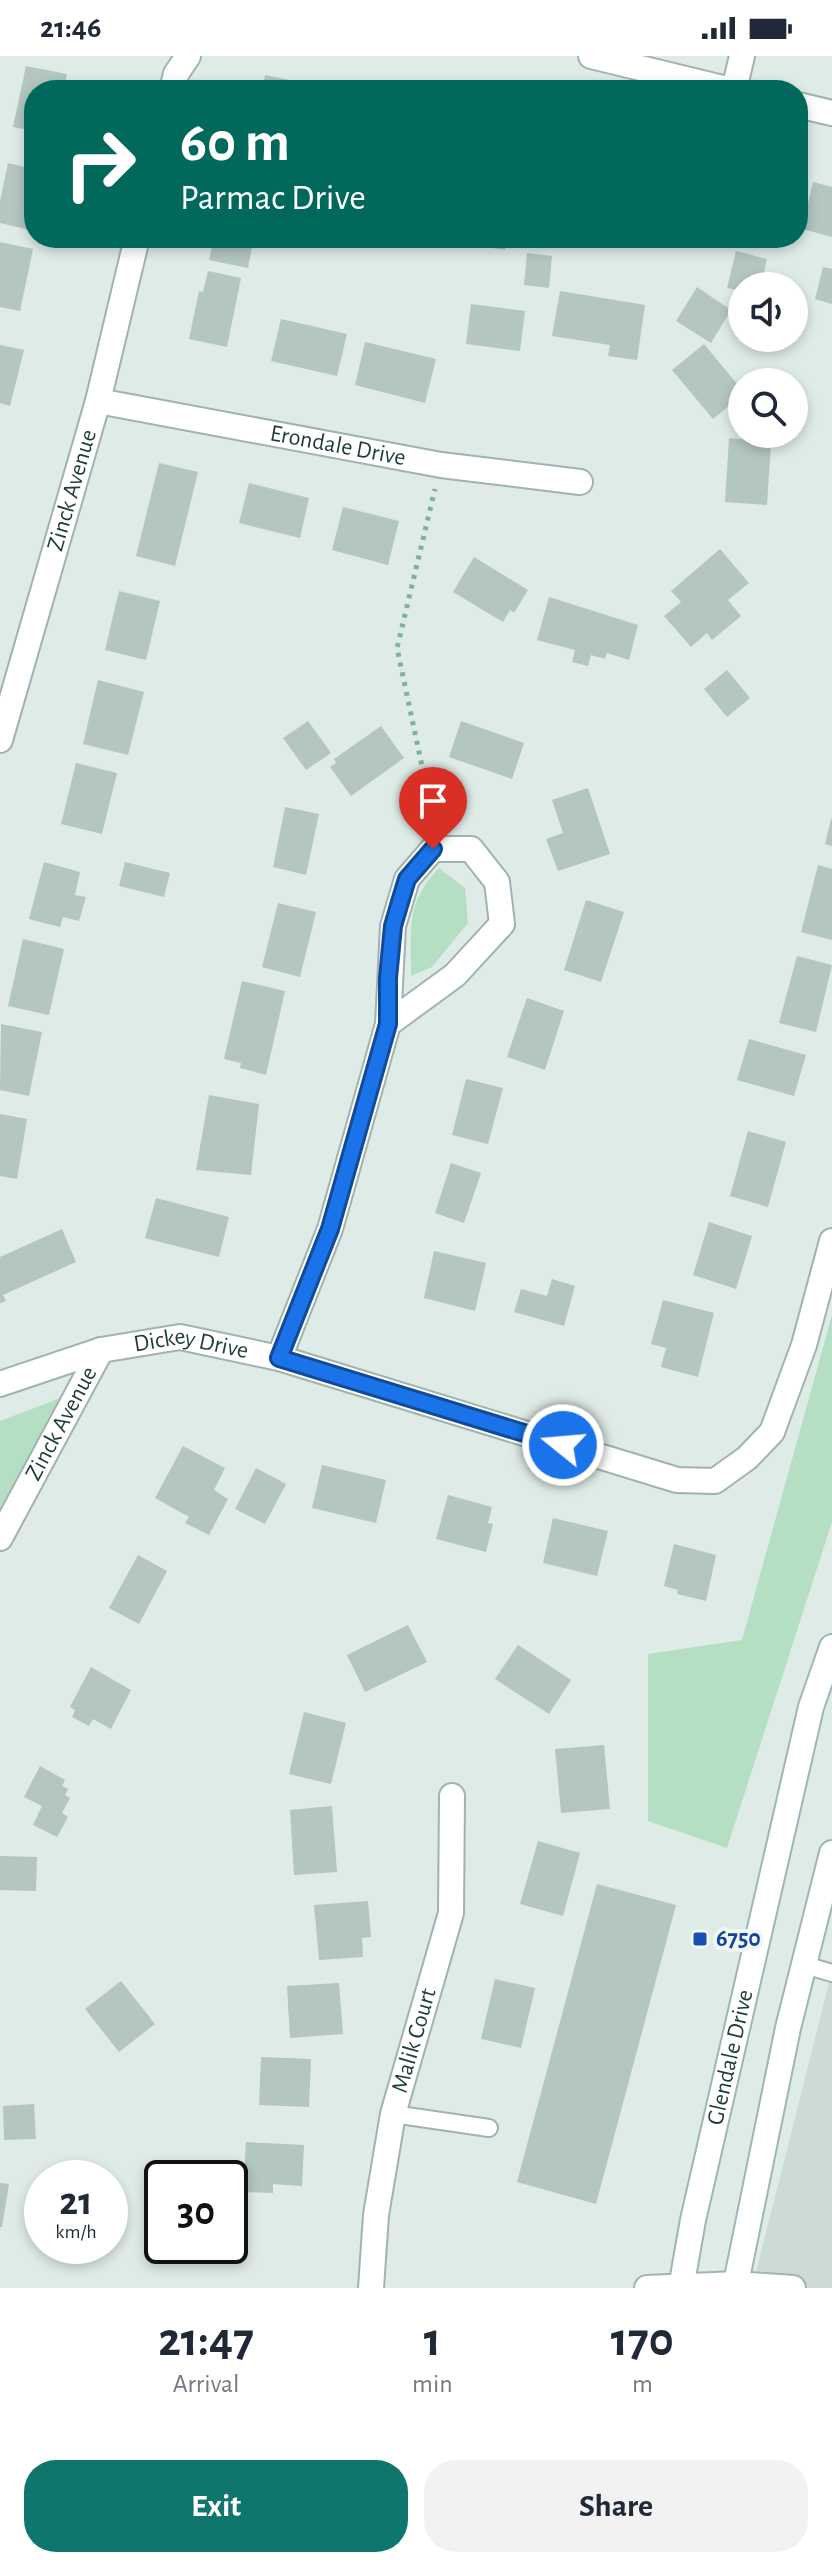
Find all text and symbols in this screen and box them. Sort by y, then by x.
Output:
text: 21:46 [40,13,101,43]
icon: right [48,112,152,216]
text: 60 m [180,115,290,171]
text: Parmac Drive [180,180,366,216]
map controls [728,272,808,448]
button: sound [728,272,808,352]
button: search [728,368,808,448]
street label: Erondale Drive [268,421,408,470]
street label: Zinck Avenue [43,427,101,554]
pin [399,767,467,849]
icon: arrive [411,779,455,823]
street label: Dickey Drive [132,1324,251,1363]
street label: Zinck Avenue [21,1363,102,1484]
position arrow [521,1403,605,1487]
place label: 6750 [716,1927,761,1951]
marker: 6750 [691,1930,709,1948]
street label: Malik Court [388,1985,441,2096]
street label: Glendale Drive [703,1987,758,2127]
speed limit sign: 30 [144,2160,248,2264]
text: 21 [59,2182,93,2222]
text: km/h [55,2222,97,2242]
text: 21:47 [158,2317,254,2365]
text: 1 [424,2317,441,2365]
text: 170 [611,2317,674,2365]
text: Arrival [173,2371,239,2397]
text: min [412,2371,453,2397]
text: m [632,2371,653,2397]
button: Exit [24,2460,408,2552]
button: Share [424,2460,808,2552]

